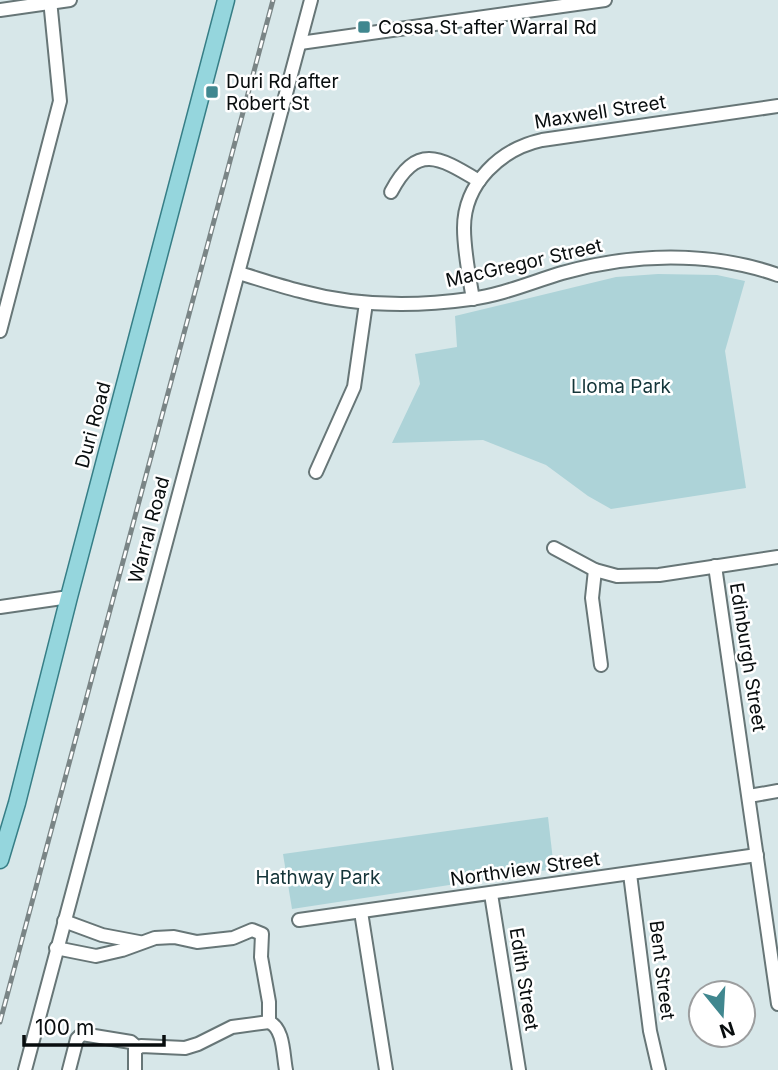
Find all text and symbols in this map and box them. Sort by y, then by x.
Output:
place label: Cossa St after Warral Rd [378,16,597,39]
marker: Cossa St after Warral Rd [356,19,372,35]
place label: Duri Rd after Robert St [226,70,339,115]
marker: Duri Rd after Robert St [204,84,220,100]
street label: Maxwell Street [533,90,667,134]
street label: MacGregor Street [443,234,605,292]
park label: Lloma Park [571,375,672,398]
street label: Duri Road [70,379,116,471]
street label: Warral Road [124,474,174,586]
street label: Edinburgh Street [725,581,771,733]
street label: Northview Street [449,847,601,891]
park label: Hathway Park [256,866,381,889]
street label: Bent Street [644,919,680,1021]
street label: Edith Street [505,926,543,1032]
north arrow [687,979,757,1049]
scale bar [24,1004,164,1048]
text: 100 m [35,1015,94,1040]
text: N [717,1017,738,1043]

